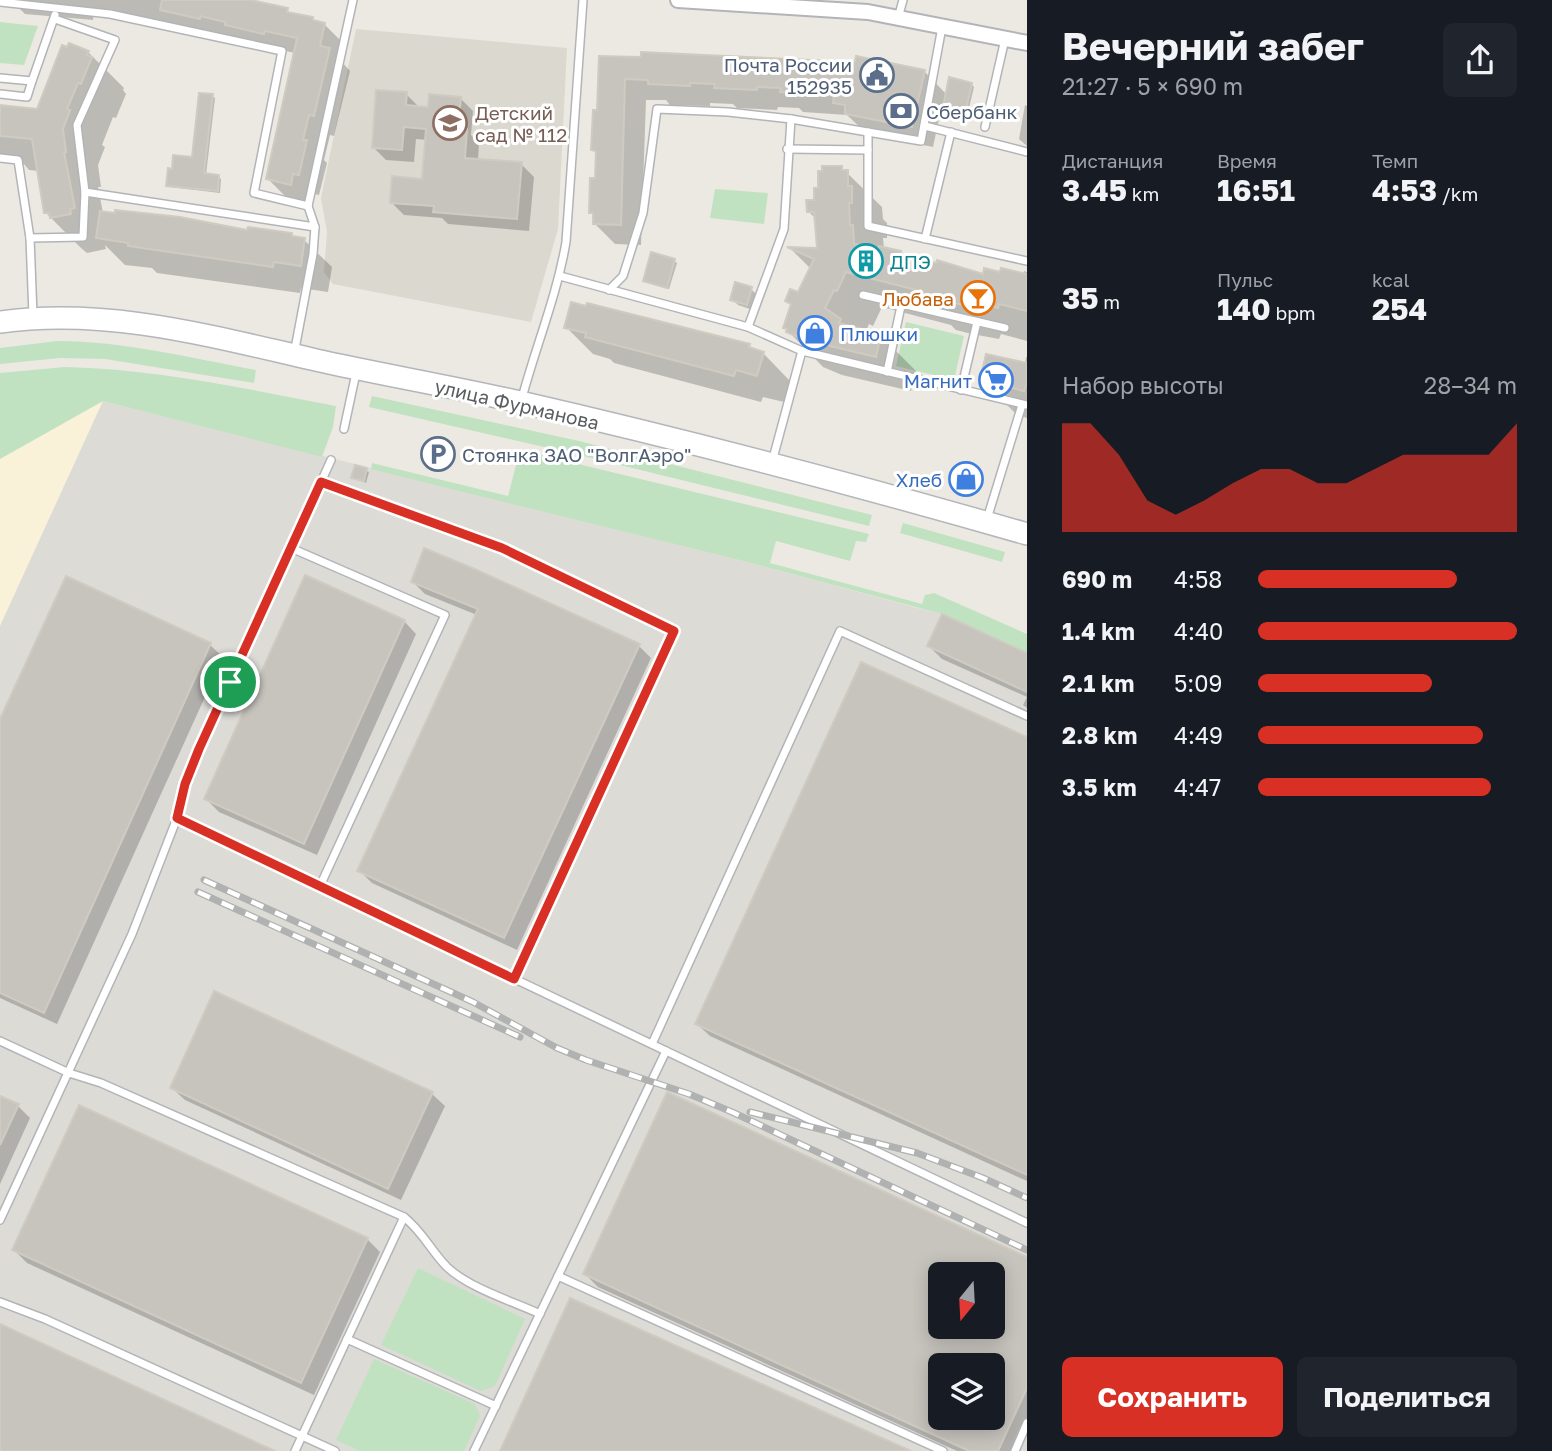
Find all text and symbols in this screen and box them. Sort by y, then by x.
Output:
text: Вечерний забег [1062,23,1364,68]
button: share [1443,23,1517,97]
place label: Почта России 152935 [724,53,852,98]
public building icon: Почта России 152935 [858,56,896,94]
text: 21:27 · 5 × 690 m [1062,72,1243,100]
bank icon: Сбербанк [882,92,920,130]
place label: Сбербанк [926,100,1018,123]
place label: Детский сад № 112 [475,101,567,146]
school or university icon: Детский сад № 112 [431,104,469,142]
text: Дистанция [1062,149,1163,172]
text: Время [1217,149,1277,172]
text: Темп [1372,149,1418,172]
text: 3.45 [1062,172,1127,208]
text: 16:51 [1217,172,1295,208]
text: 4:53 [1372,172,1437,208]
text: km [1127,182,1159,205]
text: /km [1437,182,1478,205]
building icon: ДПЭ [847,242,885,280]
place label: ДПЭ [890,250,931,273]
text: Пульс [1217,268,1273,291]
text: kcal [1372,268,1410,291]
bar icon: Любава [959,279,997,317]
text: 35 [1062,280,1099,316]
place label: Любава [882,287,954,310]
text: m [1099,290,1120,313]
text: 140 [1217,291,1271,327]
text: 254 [1372,291,1427,327]
text: bpm [1271,301,1316,324]
shop icon: Плюшки [796,314,834,352]
place label: Плюшки [840,322,918,345]
supermarket icon: Магнит [977,361,1015,399]
place label: Магнит [904,369,972,392]
text: Набор высоты [1062,371,1224,399]
text: 28–34 m [1424,371,1517,399]
street label: улица Фурманова [433,374,601,434]
parking icon: Стоянка ЗАО "ВолгАэро" [419,435,457,473]
place label: Стоянка ЗАО "ВолгАэро" [462,443,691,466]
shop icon: Хлеб [947,460,985,498]
place label: Хлеб [896,468,942,491]
text: 690 m [1062,565,1132,593]
text: 4:58 [1174,565,1222,593]
text: 1.4 km [1062,617,1135,645]
text: 4:40 [1174,617,1223,645]
pin [200,652,260,712]
icon: arrive [211,663,249,701]
text: 2.1 km [1062,669,1134,697]
text: 5:09 [1174,669,1222,697]
text: 2.8 km [1062,721,1137,749]
text: 4:49 [1174,721,1223,749]
text: 3.5 km [1062,773,1137,801]
text: 4:47 [1174,773,1221,801]
north arrow [928,1262,1004,1339]
map controls [928,1262,1005,1430]
button: layers [928,1353,1005,1430]
button: Сохранить [1062,1357,1283,1437]
button: Поделиться [1297,1357,1517,1437]

